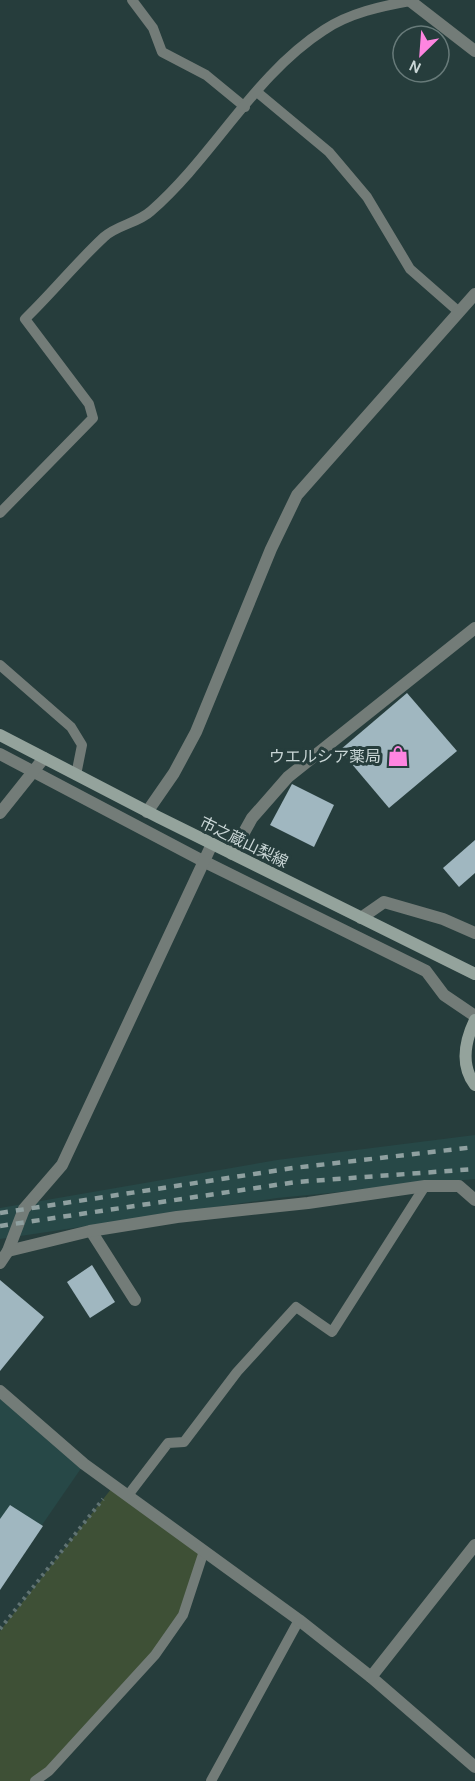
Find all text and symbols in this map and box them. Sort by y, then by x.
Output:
north arrow [391,24,451,84]
text: N [406,56,424,78]
shop icon: ウエルシア薬局 [386,744,410,768]
place label: ウエルシア薬局 [269,747,381,766]
street label: 市之蔵山梨線 [197,812,291,872]

